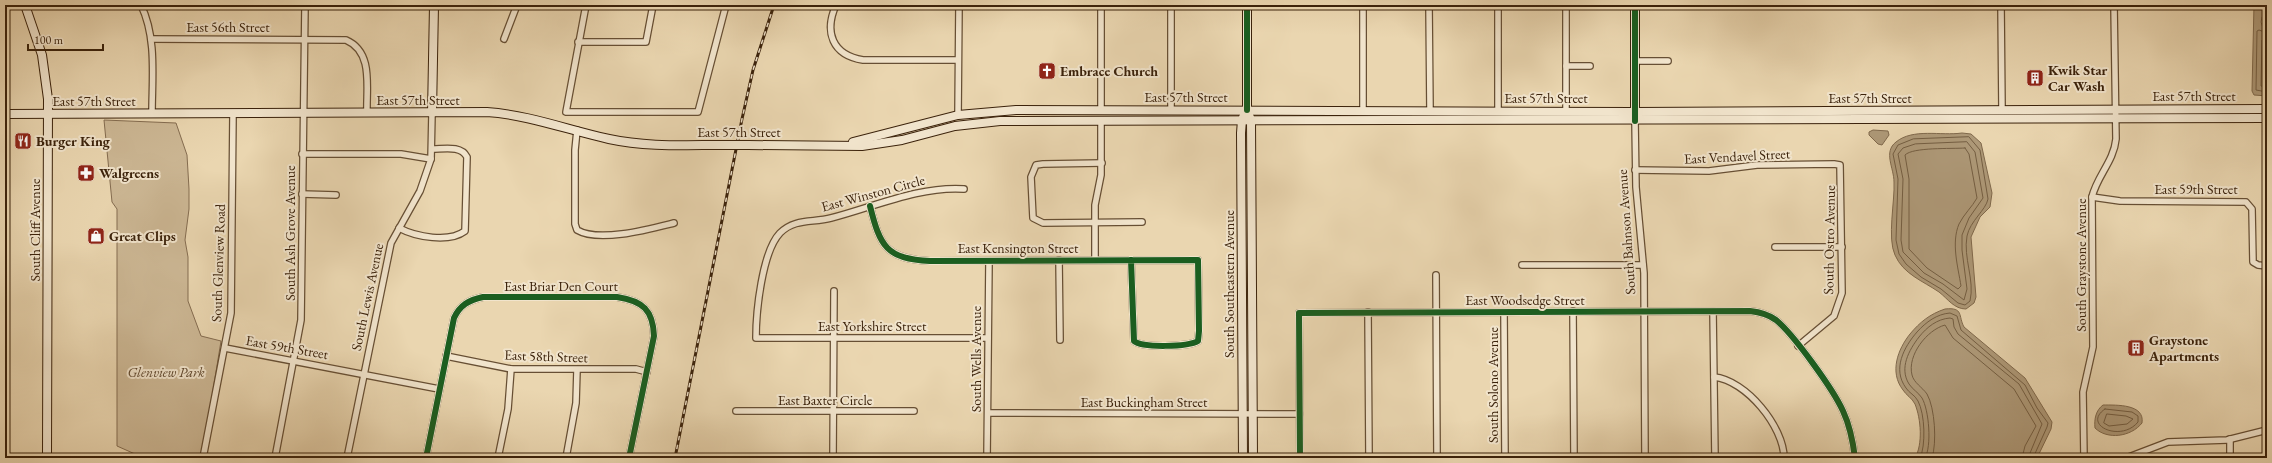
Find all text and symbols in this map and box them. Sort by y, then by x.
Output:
street label: East 56th Street [186,18,270,36]
scale bar [28,26,103,52]
text: 100 m [34,32,64,48]
church icon: Embrace Church [1037,61,1057,81]
place label: Kwik Star Car Wash [2048,61,2108,95]
place label: Embrace Church [1060,62,1158,80]
building icon: Kwik Star Car Wash [2025,68,2045,88]
street label: East 57th Street [2152,87,2236,105]
street label: East 57th Street [1144,88,1228,106]
street label: East 57th Street [1504,89,1588,107]
street label: East 57th Street [1828,89,1912,107]
street label: East 57th Street [376,91,460,109]
street label: East 57th Street [52,92,136,110]
street label: East 57th Street [697,123,781,141]
restaurant icon: Burger King [13,131,33,151]
place label: Burger King [36,132,111,150]
street label: East Vendavel Street [1683,144,1791,168]
pharmacy icon: Walgreens [76,163,96,183]
place label: Walgreens [99,164,159,182]
street label: South Ash Grove Avenue [281,165,299,301]
street label: South Bahnson Avenue [1613,168,1639,295]
street label: East Winston Circle [819,170,927,216]
street label: South Cliff Avenue [26,178,44,281]
street label: East 59th Street [2154,180,2238,198]
street label: South Ostro Avenue [1819,185,1839,295]
street label: South Graystone Avenue [2072,198,2090,332]
street label: South Glenview Road [207,203,229,322]
street label: South Southeastern Avenue [1220,209,1238,358]
shop icon: Great Clips [86,226,106,246]
place label: Great Clips [109,227,176,245]
street label: East Kensington Street [958,239,1079,257]
street label: South Lewis Avenue [347,241,387,352]
street label: East Briar Den Court [504,277,618,295]
street label: East Woodsedge Street [1465,291,1585,309]
street label: South Wells Avenue [967,305,985,412]
street label: East Yorkshire Street [818,317,927,335]
street label: South Solono Avenue [1484,326,1502,443]
street label: East 59th Street [244,331,330,363]
place label: Graystone Apartments [2148,331,2219,365]
building icon: Graystone Apartments [2126,338,2146,358]
street label: East 58th Street [504,346,589,366]
park label: Glenview Park [127,363,205,381]
street label: East Baxter Circle [778,391,873,409]
street label: East Buckingham Street [1081,393,1208,411]

